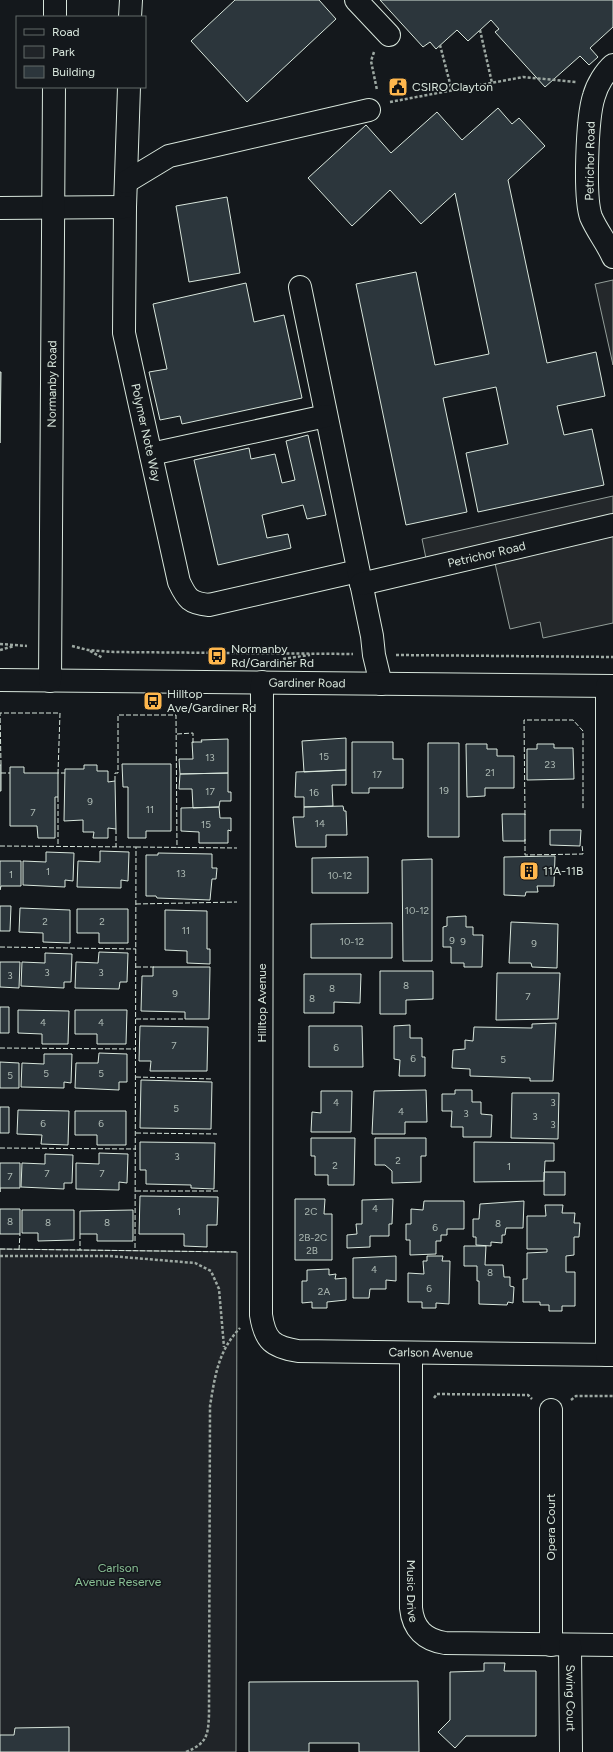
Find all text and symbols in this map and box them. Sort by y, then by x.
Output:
legend [16,16,146,88]
text: Road [52,25,80,39]
text: Park [52,45,75,59]
text: Building [52,65,95,79]
public building icon: CSIRO Clayton [387,76,409,98]
place label: CSIRO Clayton [412,80,493,94]
street label: Petrichor Road [582,121,598,201]
street label: Normanby Road [45,340,59,428]
street label: Polymer Note Way [128,382,164,484]
street label: Petrichor Road [446,539,527,570]
place label: Normanby Rd/Gardiner Rd [231,642,314,670]
bus stop icon: Normanby Rd/Gardiner Rd [206,645,228,667]
street label: Gardiner Road [268,676,346,690]
place label: Hilltop Ave/Gardiner Rd [167,687,256,715]
bus stop icon: Hilltop Ave/Gardiner Rd [142,690,164,712]
house number: 15 [319,750,329,763]
house number: 13 [205,751,215,764]
house number: 23 [544,758,556,771]
house number: 21 [485,766,495,779]
house number: 17 [372,768,382,781]
house number: 19 [439,784,449,797]
house number: 17 [205,785,215,798]
house number: 16 [309,786,319,799]
house number: 9 [87,795,93,808]
house number: 11 [146,803,154,816]
house number: 7 [30,806,36,819]
house number: 14 [315,817,325,830]
house number: 15 [201,818,211,831]
building icon: 11A-11B [518,860,540,882]
place label: 11A-11B [543,864,583,878]
house number: 1 [46,865,50,878]
house number: 13 [176,867,186,880]
house number: 1 [9,868,13,881]
house number: 10-12 [328,869,352,882]
house number: 10-12 [405,904,429,917]
house number: 2 [42,915,48,928]
house number: 2 [99,915,105,928]
house number: 11 [182,924,190,937]
house number: 9 [449,934,455,947]
house number: 10-12 [340,935,364,948]
house number: 9 [460,935,466,948]
house number: 9 [531,937,537,950]
street label: Hilltop Avenue [255,963,269,1043]
house number: 3 [44,966,50,979]
house number: 3 [98,966,104,979]
house number: 3 [7,969,13,982]
house number: 8 [403,979,409,992]
house number: 8 [329,982,335,995]
house number: 9 [172,987,178,1000]
house number: 7 [525,990,531,1003]
house number: 8 [309,992,315,1005]
house number: 4 [40,1016,46,1029]
house number: 4 [98,1016,104,1029]
house number: 7 [171,1039,177,1052]
house number: 6 [333,1041,339,1054]
house number: 6 [410,1052,416,1065]
house number: 5 [500,1053,506,1066]
house number: 5 [43,1067,49,1080]
house number: 5 [98,1067,104,1080]
house number: 5 [7,1069,13,1082]
house number: 4 [333,1096,339,1109]
house number: 3 [550,1096,556,1109]
house number: 5 [173,1102,179,1115]
house number: 4 [398,1105,404,1118]
house number: 3 [463,1107,469,1120]
house number: 3 [532,1110,538,1123]
house number: 6 [40,1117,46,1130]
house number: 6 [98,1117,104,1130]
house number: 3 [550,1118,556,1131]
house number: 3 [174,1150,180,1163]
house number: 2 [395,1154,401,1167]
house number: 2 [332,1159,338,1172]
house number: 1 [507,1160,511,1173]
house number: 7 [44,1167,50,1180]
house number: 7 [99,1167,105,1180]
house number: 7 [7,1170,13,1183]
house number: 4 [372,1202,378,1215]
house number: 1 [177,1205,181,1218]
house number: 2C [305,1205,317,1218]
house number: 8 [7,1215,13,1228]
house number: 8 [45,1216,51,1229]
house number: 8 [104,1216,110,1229]
house number: 8 [495,1217,501,1230]
house number: 6 [432,1221,438,1234]
house number: 2B-2C [299,1231,327,1244]
house number: 2B [306,1244,318,1257]
house number: 4 [371,1263,377,1276]
house number: 8 [487,1266,493,1279]
house number: 6 [426,1282,432,1295]
house number: 2A [318,1285,330,1298]
street label: Carlson Avenue [388,1345,473,1360]
street label: Opera Court [544,1493,558,1561]
street label: Music Drive [404,1560,421,1625]
park label: Carlson Avenue Reserve [75,1561,162,1589]
street label: Swing Court [563,1664,578,1732]

